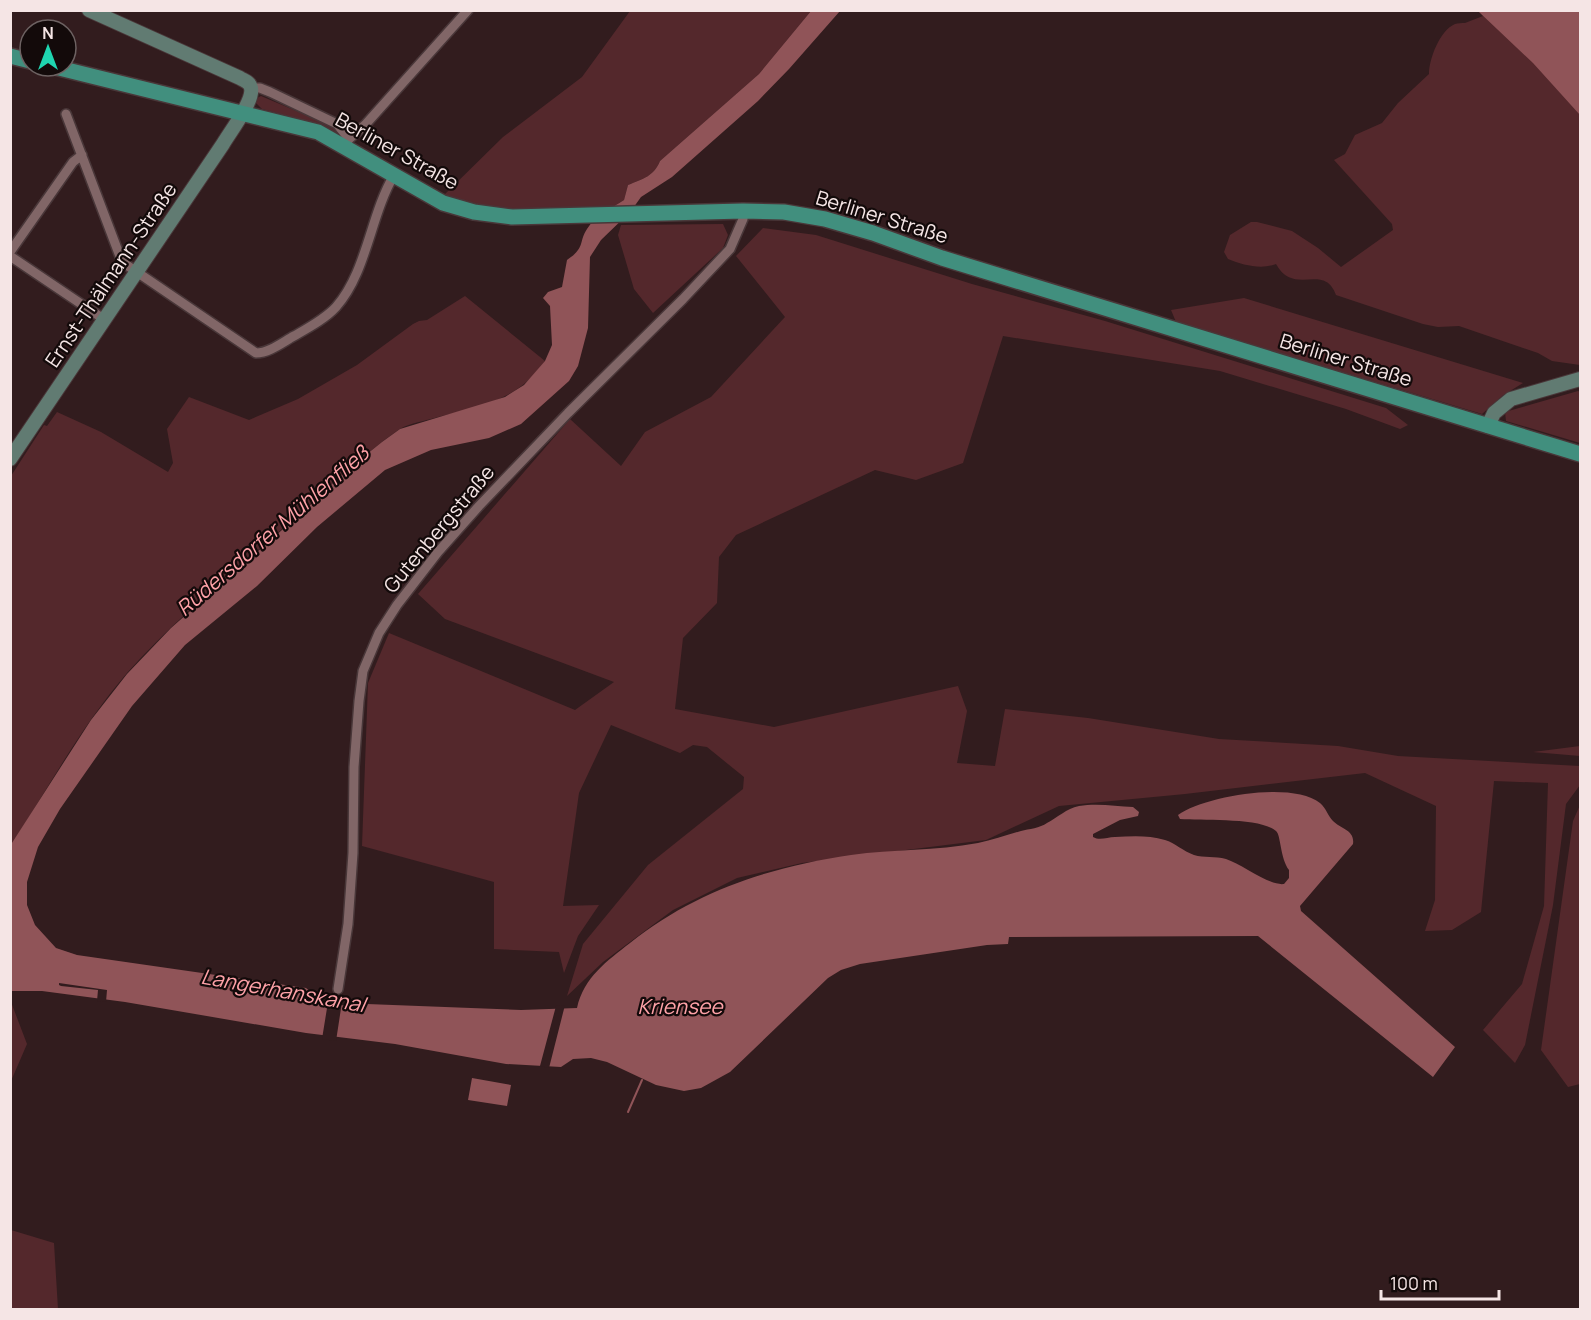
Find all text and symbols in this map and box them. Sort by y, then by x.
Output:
north arrow [18,18,78,78]
text: N [42,22,54,44]
street label: Berliner Straße [331,106,464,196]
street label: Ernst-Thälmann-Straße [39,177,183,372]
street label: Berliner Straße [813,184,952,249]
street label: Berliner Straße [1277,327,1416,392]
water label: Rüdersdorfer Mühlenfließ [170,438,376,622]
street label: Gutenbergstraße [377,459,500,598]
water label: Langerhanskanal [199,962,370,1019]
water label: Kriensee [638,992,724,1020]
scale bar [1381,1263,1500,1301]
text: 100 m [1390,1271,1438,1295]

